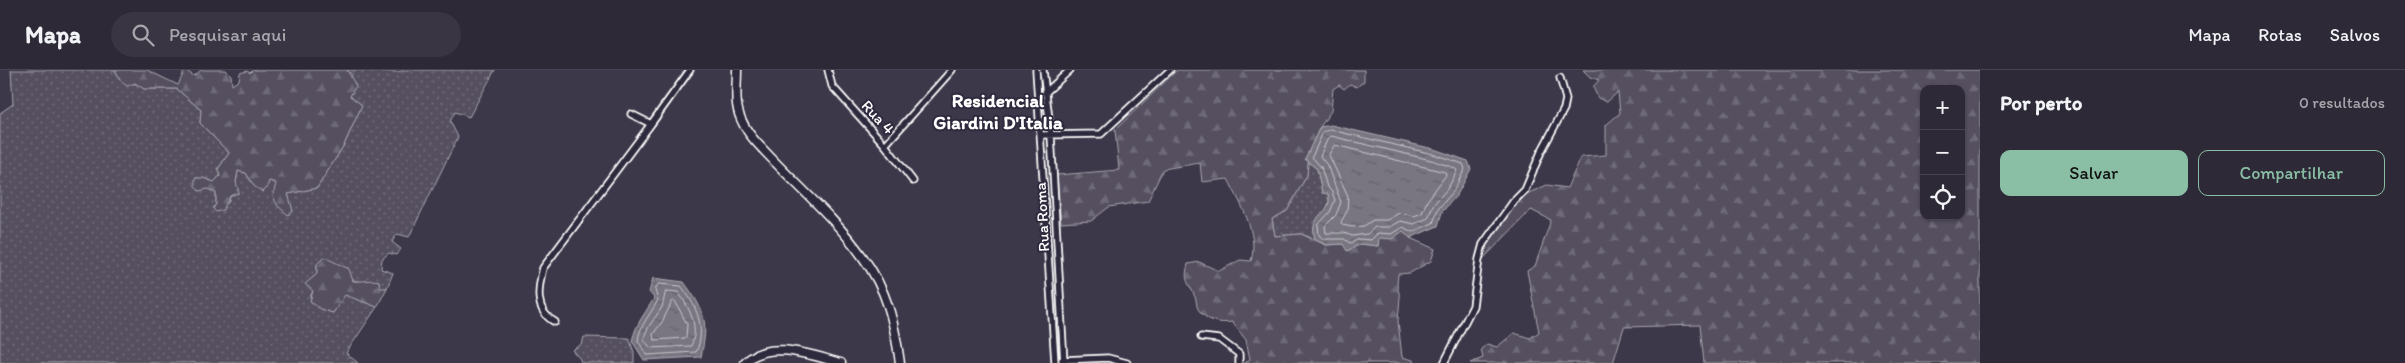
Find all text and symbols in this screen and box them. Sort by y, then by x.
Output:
search box [111,12,461,57]
text: Mapa [25,20,81,49]
icon: search [129,21,157,49]
text: Pesquisar aqui [169,23,286,46]
text: Mapa [2188,24,2230,46]
text: Rotas [2258,24,2302,46]
text: Salvos [2330,24,2380,46]
map controls [1920,85,1965,220]
button: + [1920,85,1965,130]
district label: Residencial Giardini D'Italia [933,89,1064,134]
text: Por perto [2000,90,2082,115]
text: 0 resultados [2299,93,2385,112]
street label: Rua 4 [858,96,899,138]
button: − [1920,130,1965,175]
button: Salvar [2000,150,2188,196]
button: Compartilhar [2198,150,2385,196]
button: locate [1920,175,1965,220]
street label: Rua Roma [1031,181,1053,252]

